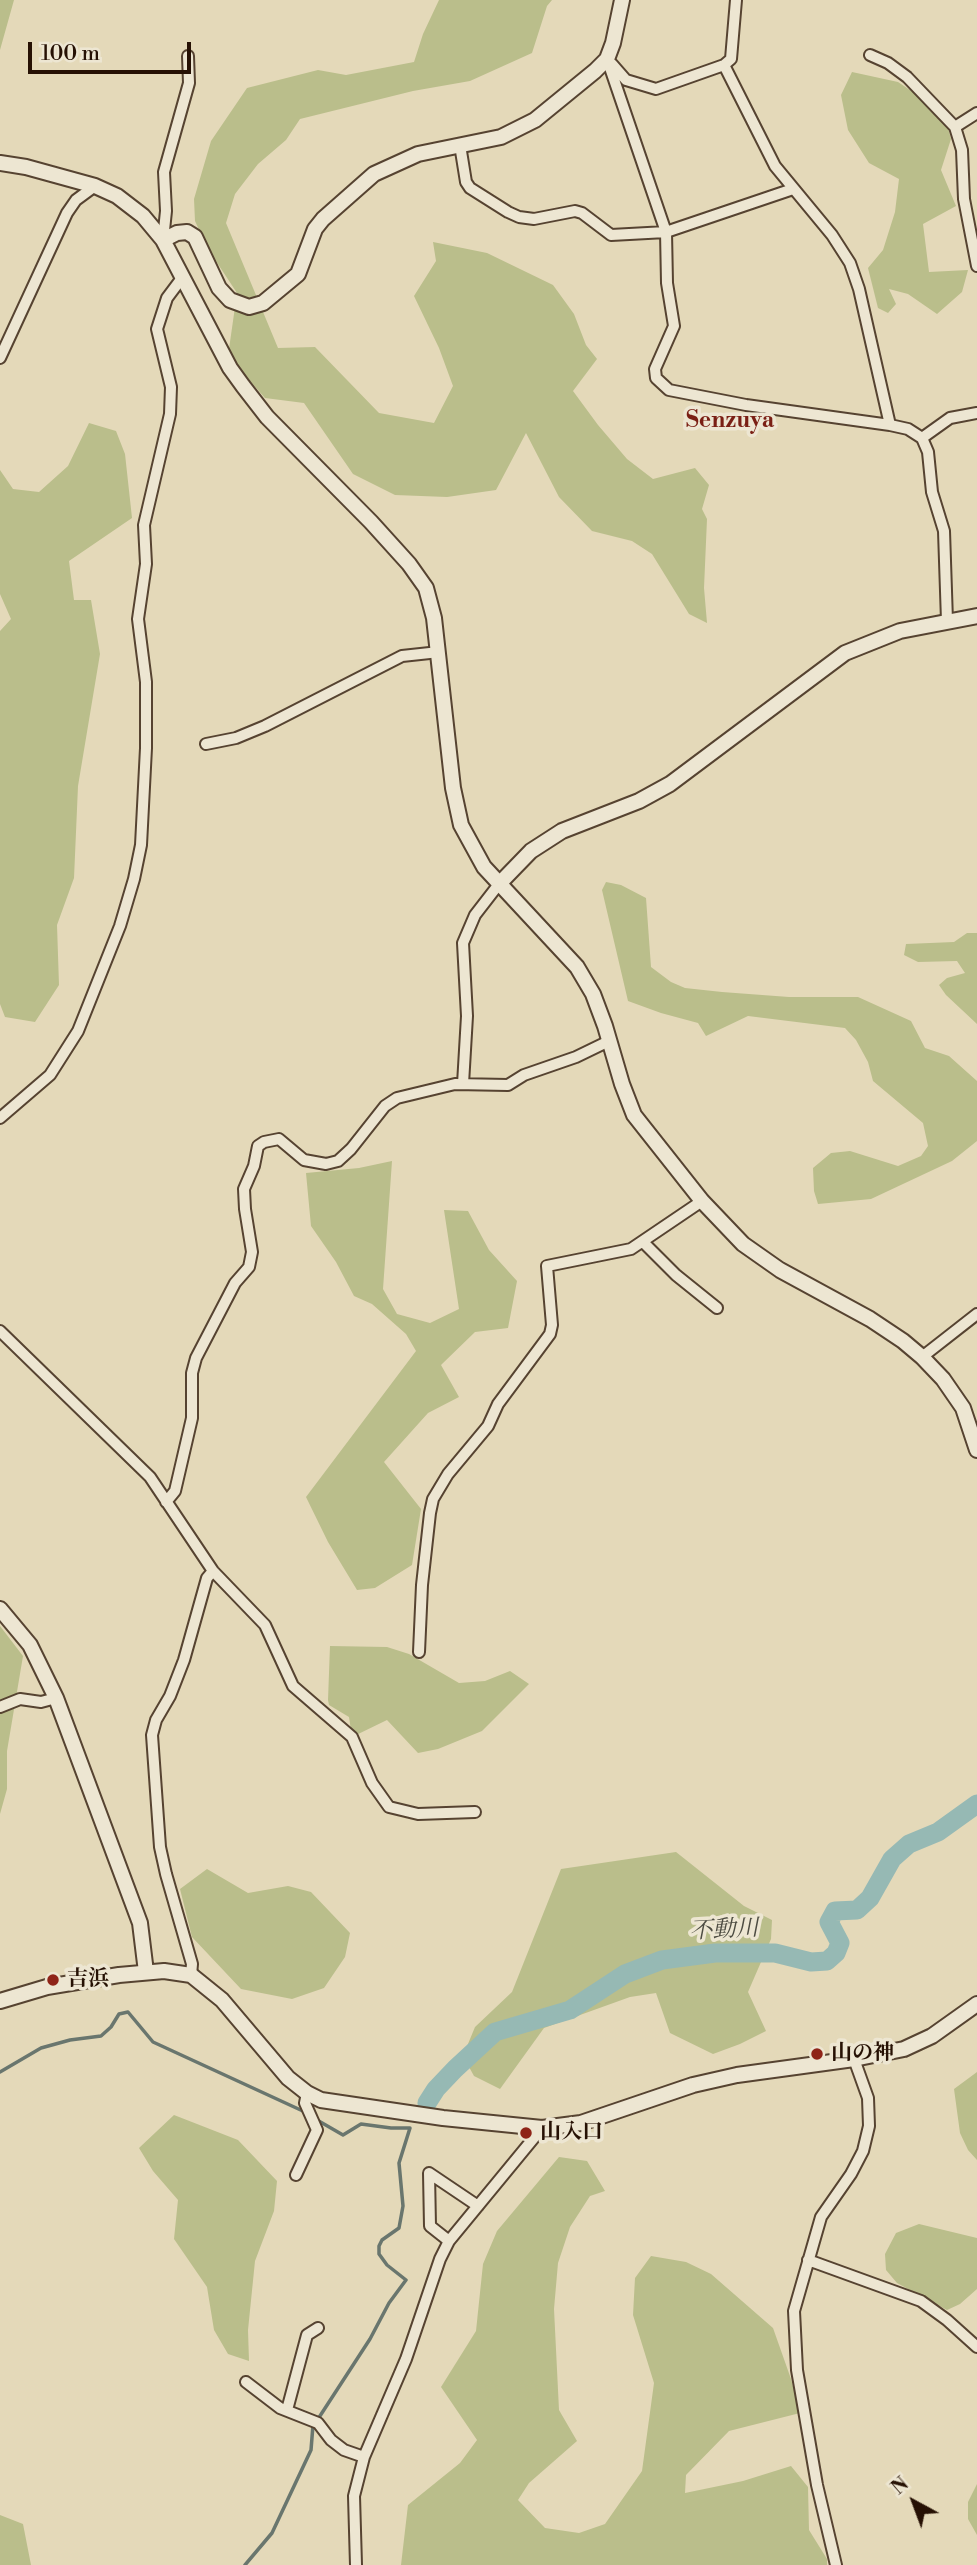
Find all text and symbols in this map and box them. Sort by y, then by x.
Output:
scale bar [32,28,194,72]
text: 100 m [41,41,100,67]
district label: Senzuya [686,407,774,435]
water label: 不動川 [689,1915,759,1947]
place label: 吉浜 [67,1967,109,1993]
marker: 吉浜 [45,1972,61,1988]
place label: 山の神 [831,2041,894,2067]
marker: 山の神 [809,2046,825,2062]
place label: 山入口 [540,2120,603,2146]
marker: 山入口 [518,2125,534,2141]
north arrow [879,2467,949,2537]
text: N [887,2472,914,2500]

